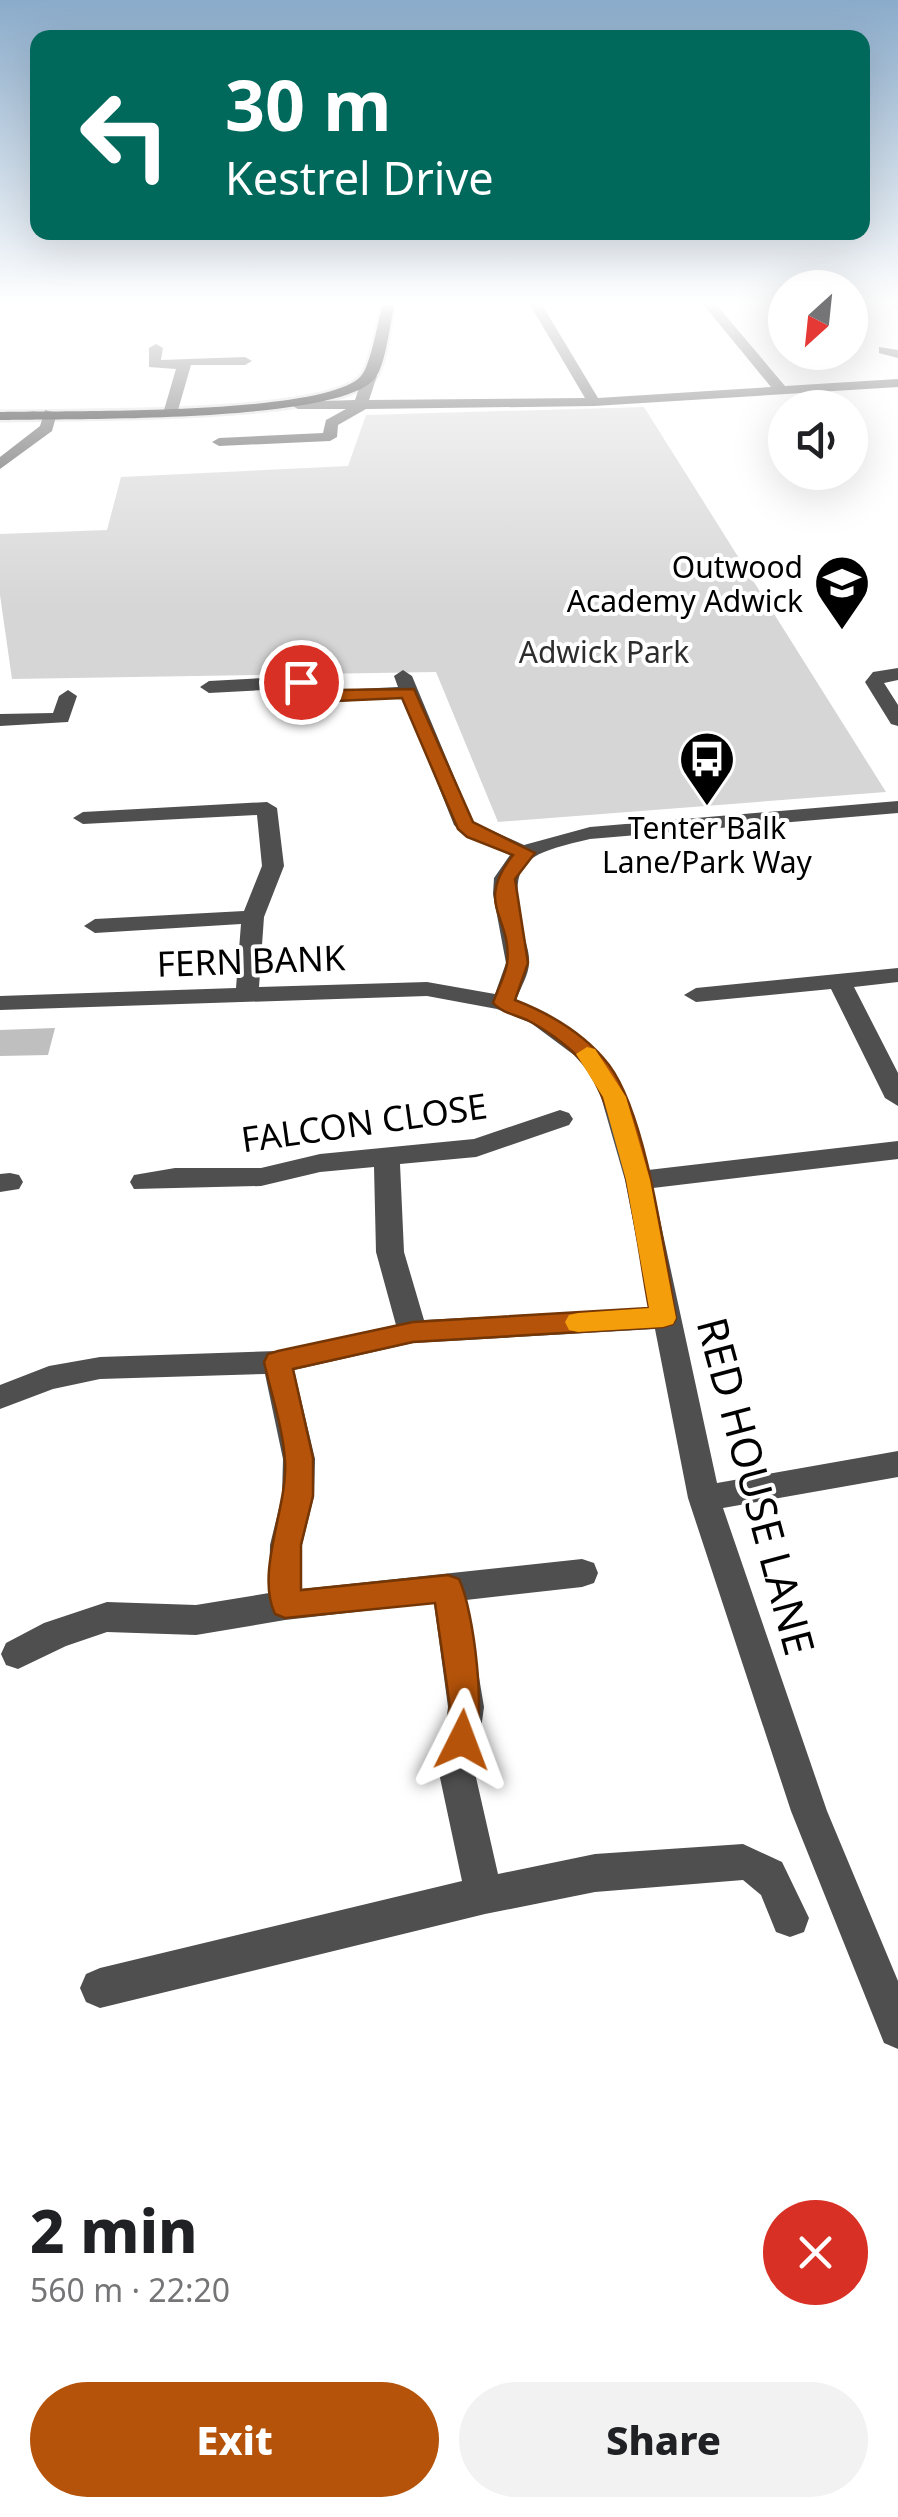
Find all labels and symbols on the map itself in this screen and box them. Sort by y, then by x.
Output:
north arrow [768,270,868,370]
place label: Outwood Academy Adwick [567,546,803,621]
school or university icon: Outwood Academy Adwick [812,553,872,632]
park label: Adwick Park [519,631,689,672]
pin [259,640,344,725]
bus stop icon: Tenter Balk Lane/Park Way [677,729,737,808]
place label: Tenter Balk Lane/Park Way [602,807,813,882]
street label: FERN BANK [156,933,346,987]
street label: FALCON CLOSE [238,1081,490,1163]
street label: RED HOUSE LANE [685,1311,829,1661]
position arrow [410,1688,514,1792]

